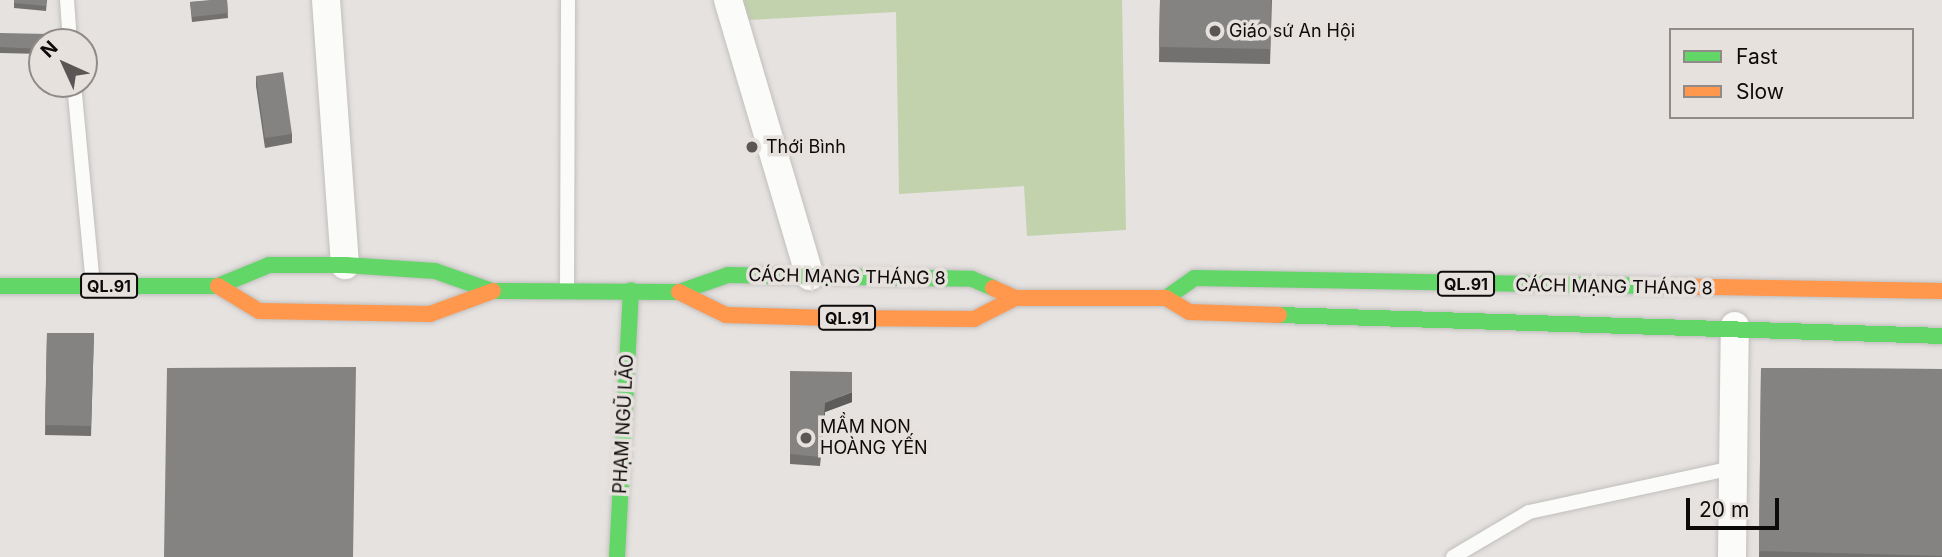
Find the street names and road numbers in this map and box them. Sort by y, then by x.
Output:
street label: CÁCH MẠNG THÁNG 8 [748,264,946,290]
road number: QL.91 [1436,272,1496,296]
road number: QL.91 [79,274,139,298]
street label: CÁCH MẠNG THÁNG 8 [1515,274,1713,300]
road number: QL.91 [817,306,877,330]
street label: PHẠM NGŨ LÃO [610,354,638,494]

